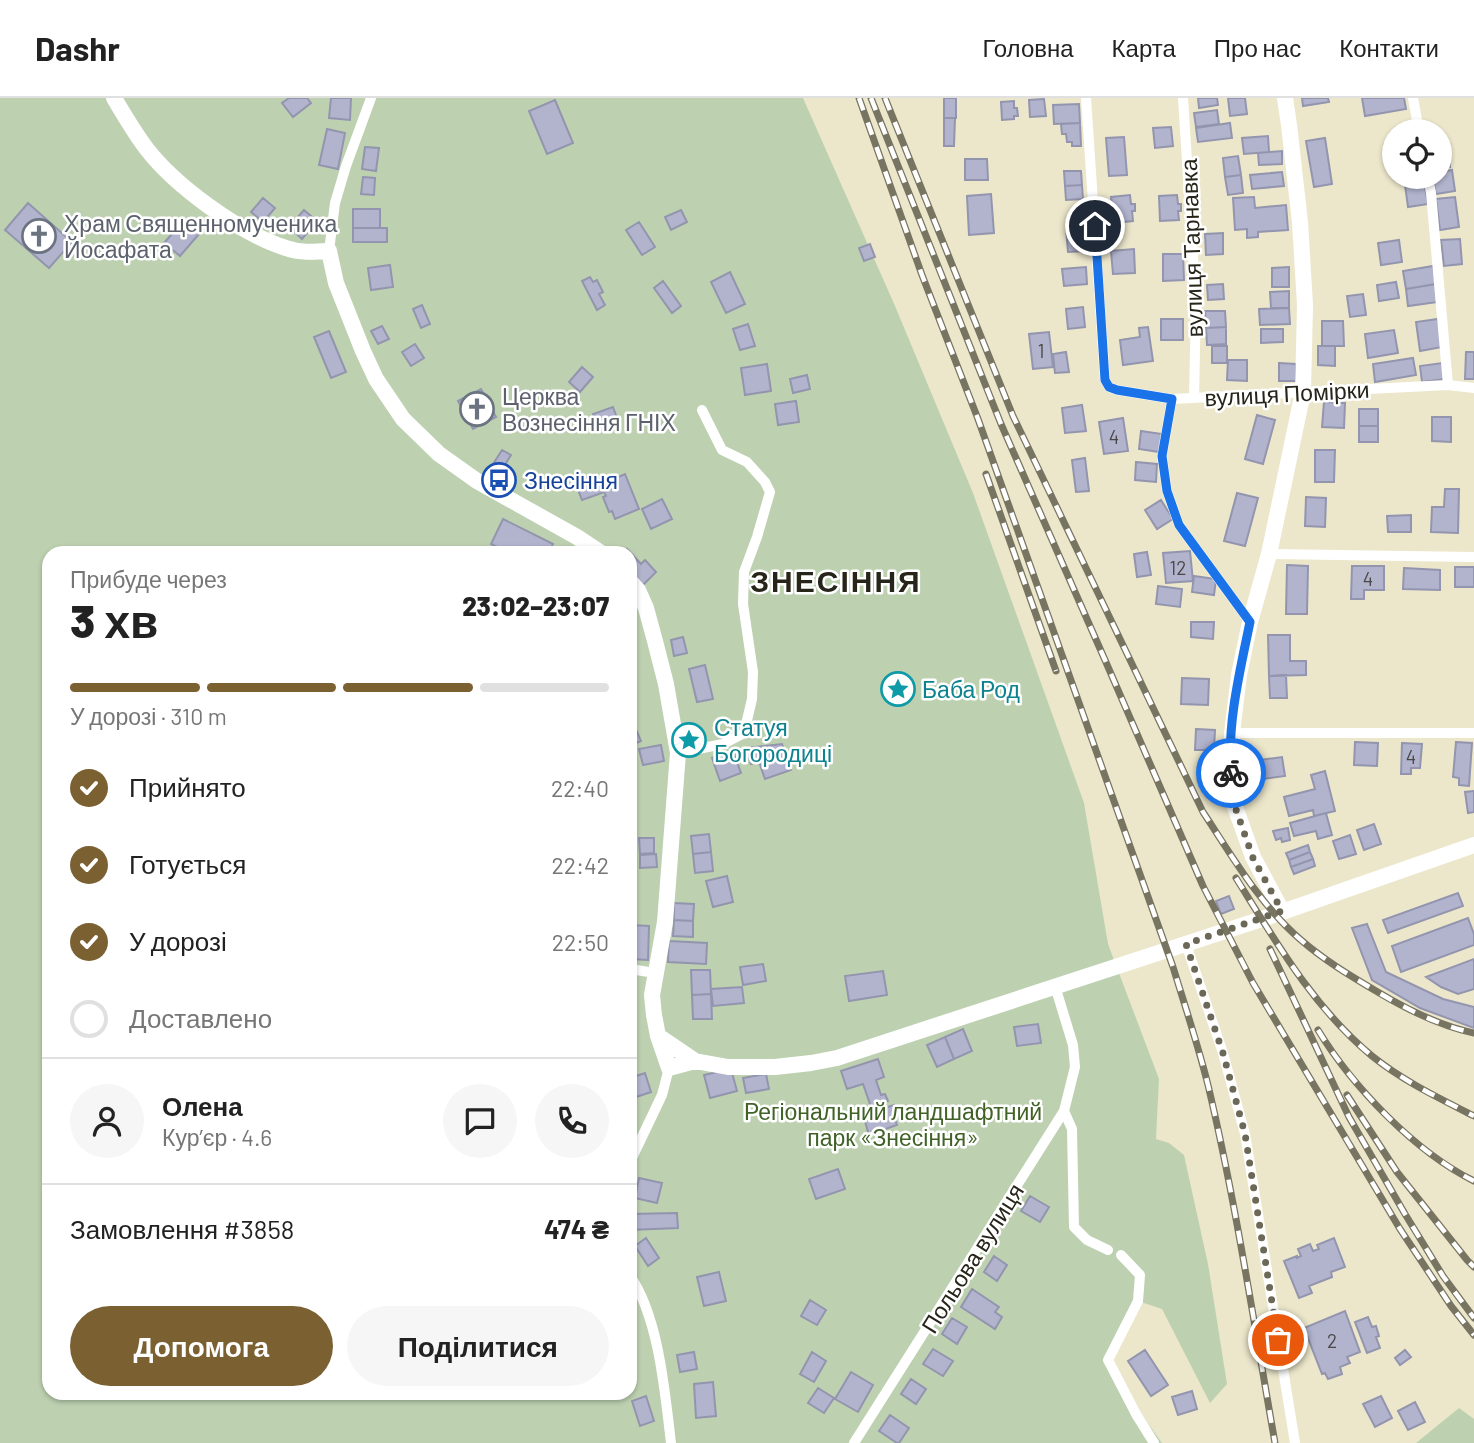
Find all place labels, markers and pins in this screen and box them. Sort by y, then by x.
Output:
pin [1065,196,1125,256]
place label: Храм Священномученика Йосафата [64,209,337,263]
church icon: Храм Священномученика Йосафата [20,217,58,255]
place label: Церква Вознесіння ГНІХ [502,382,676,436]
church icon: Церква Вознесіння ГНІХ [458,390,496,428]
bus stop icon: Знесіння [480,461,518,499]
place label: Знесіння [524,466,618,494]
place icon: Баба Род [879,670,917,708]
place label: Баба Род [922,675,1021,703]
place label: Статуя Богородиці [714,713,832,767]
place icon: Статуя Богородиці [670,721,708,759]
pin [1248,1310,1308,1370]

